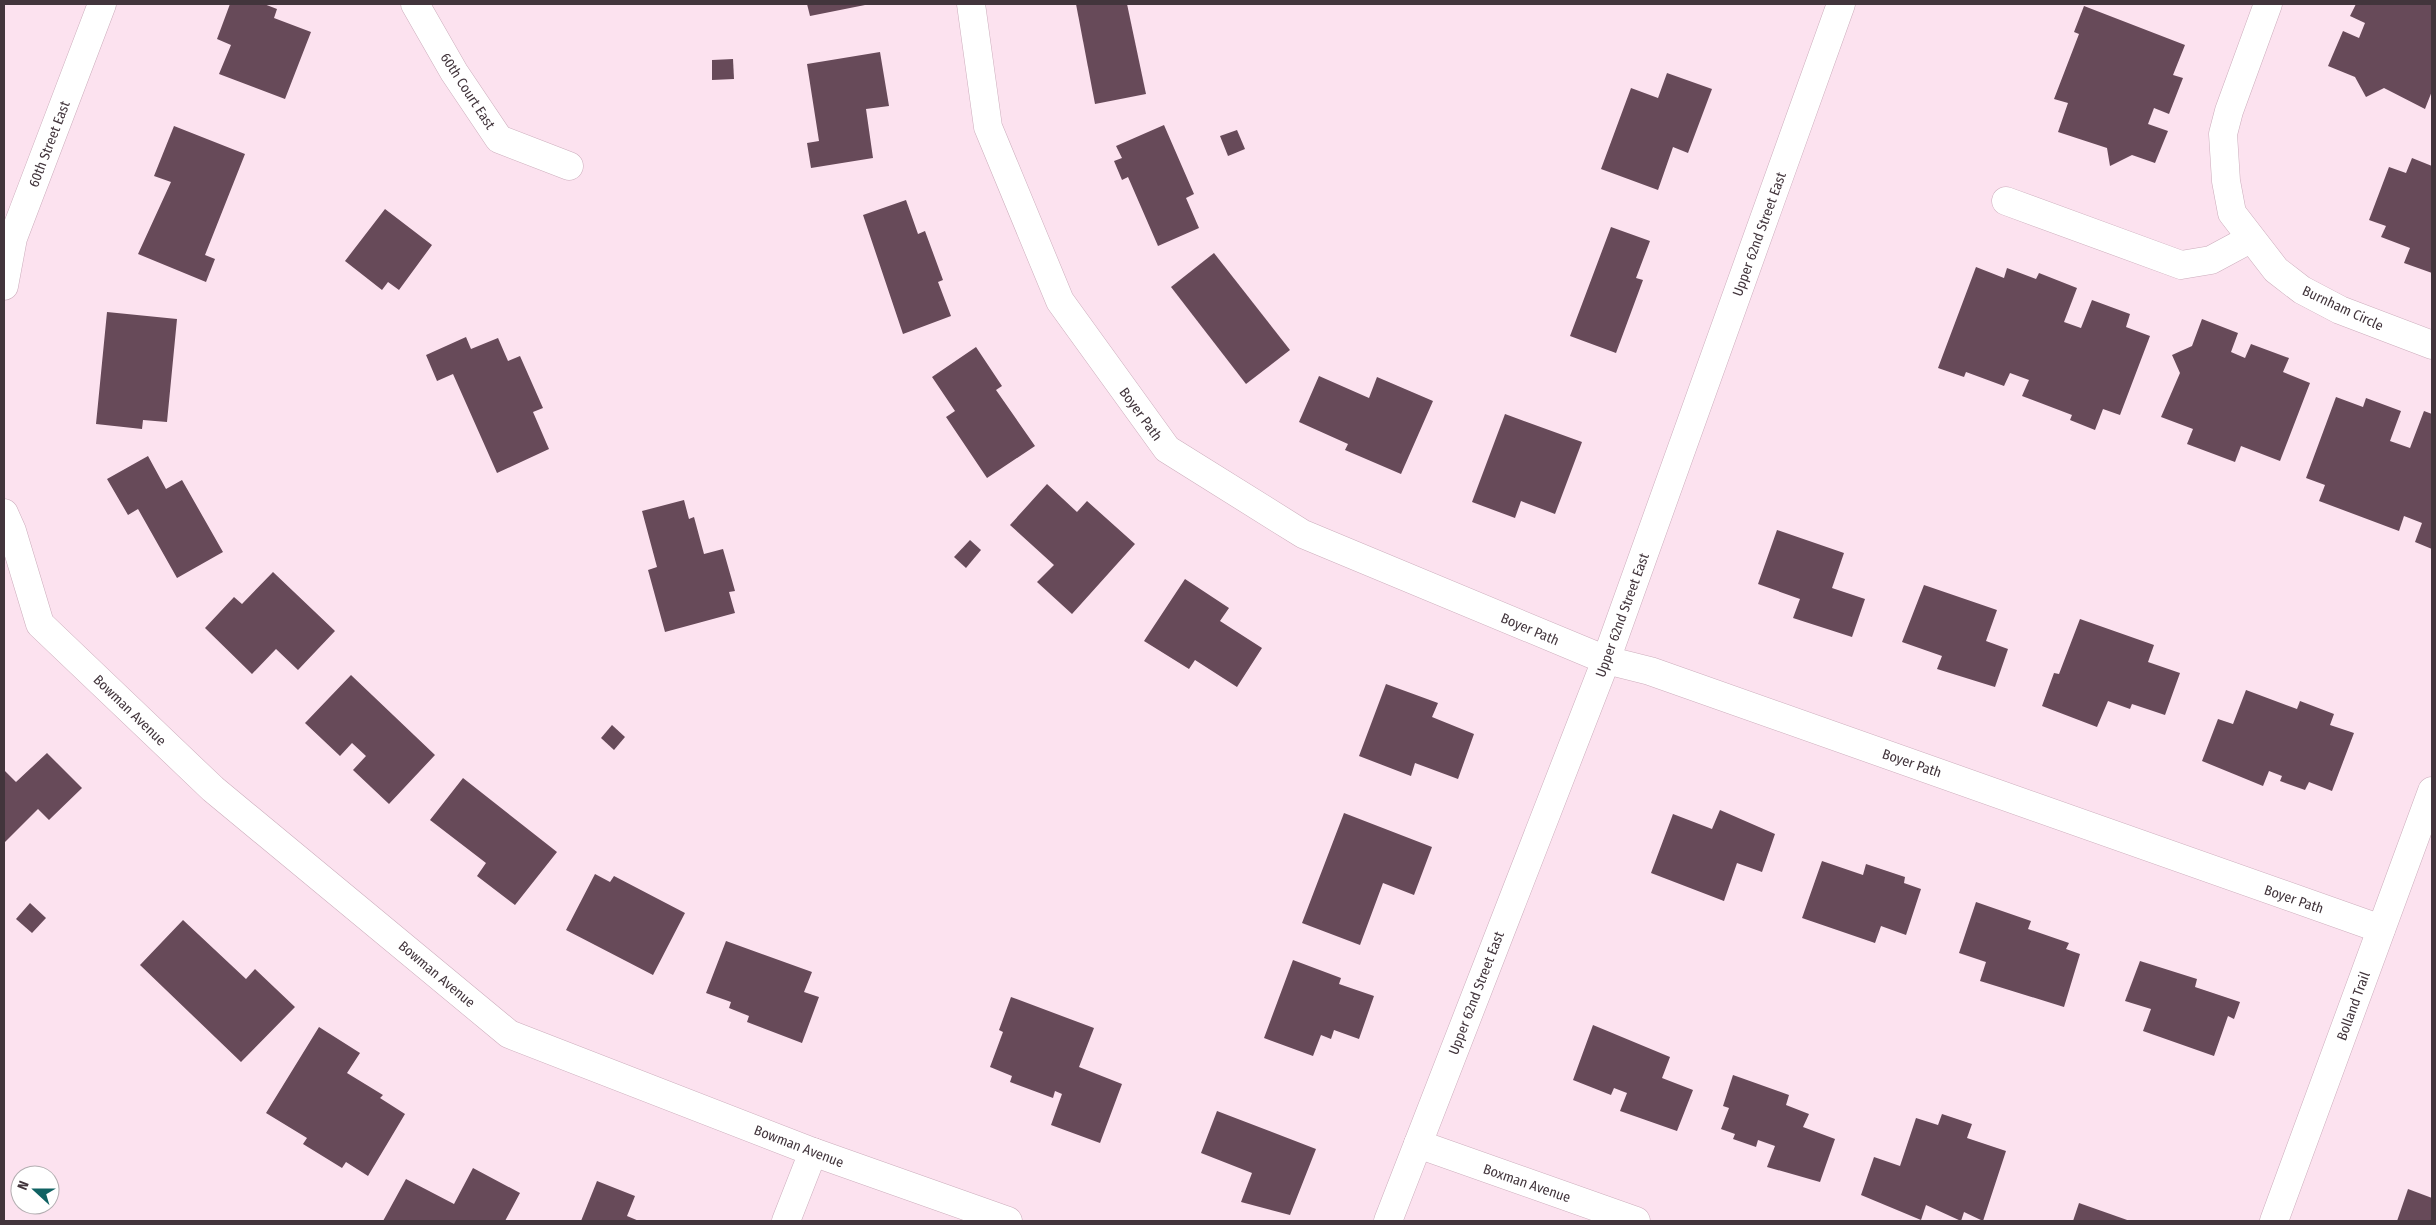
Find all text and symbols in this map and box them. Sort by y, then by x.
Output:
street label: 60th Court East [437,50,499,133]
street label: 60th Street East [25,98,74,190]
street label: Upper 62nd Street East [1729,169,1790,299]
street label: Burnham Circle [2300,282,2386,335]
street label: Boyer Path [1116,384,1166,444]
street label: Upper 62nd Street East [1592,550,1653,680]
street label: Boyer Path [1498,610,1562,649]
street label: Bowman Avenue [90,671,170,749]
street label: Boyer Path [1880,745,1944,782]
street label: Boyer Path [2262,881,2326,918]
street label: Upper 62nd Street East [1445,929,1508,1057]
street label: Bowman Avenue [395,937,478,1011]
street label: Bolland Trail [2333,969,2374,1043]
street label: Bowman Avenue [752,1122,846,1171]
street label: Boxman Avenue [1481,1161,1573,1206]
north arrow [10,1165,60,1215]
text: N [14,1179,33,1192]

